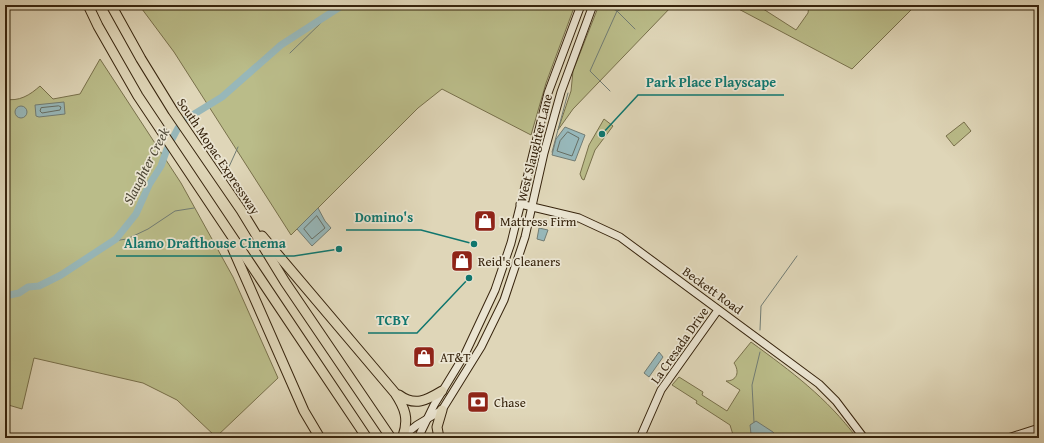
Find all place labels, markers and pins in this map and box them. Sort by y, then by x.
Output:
callout: Park Place Playscape [638,69,784,95]
callout: Domino's [346,204,421,230]
shop icon: Mattress Firm [472,208,498,234]
place label: Mattress Firm [500,212,577,231]
callout: Alamo Drafthouse Cinema [116,230,294,256]
shop icon: Reid's Cleaners [449,248,475,274]
place label: Reid's Cleaners [478,252,560,271]
callout: TCBY [368,307,417,333]
shop icon: AT&T [411,344,437,370]
place label: AT&T [440,348,471,367]
bank icon: Chase [465,389,491,415]
place label: Chase [494,393,526,412]

